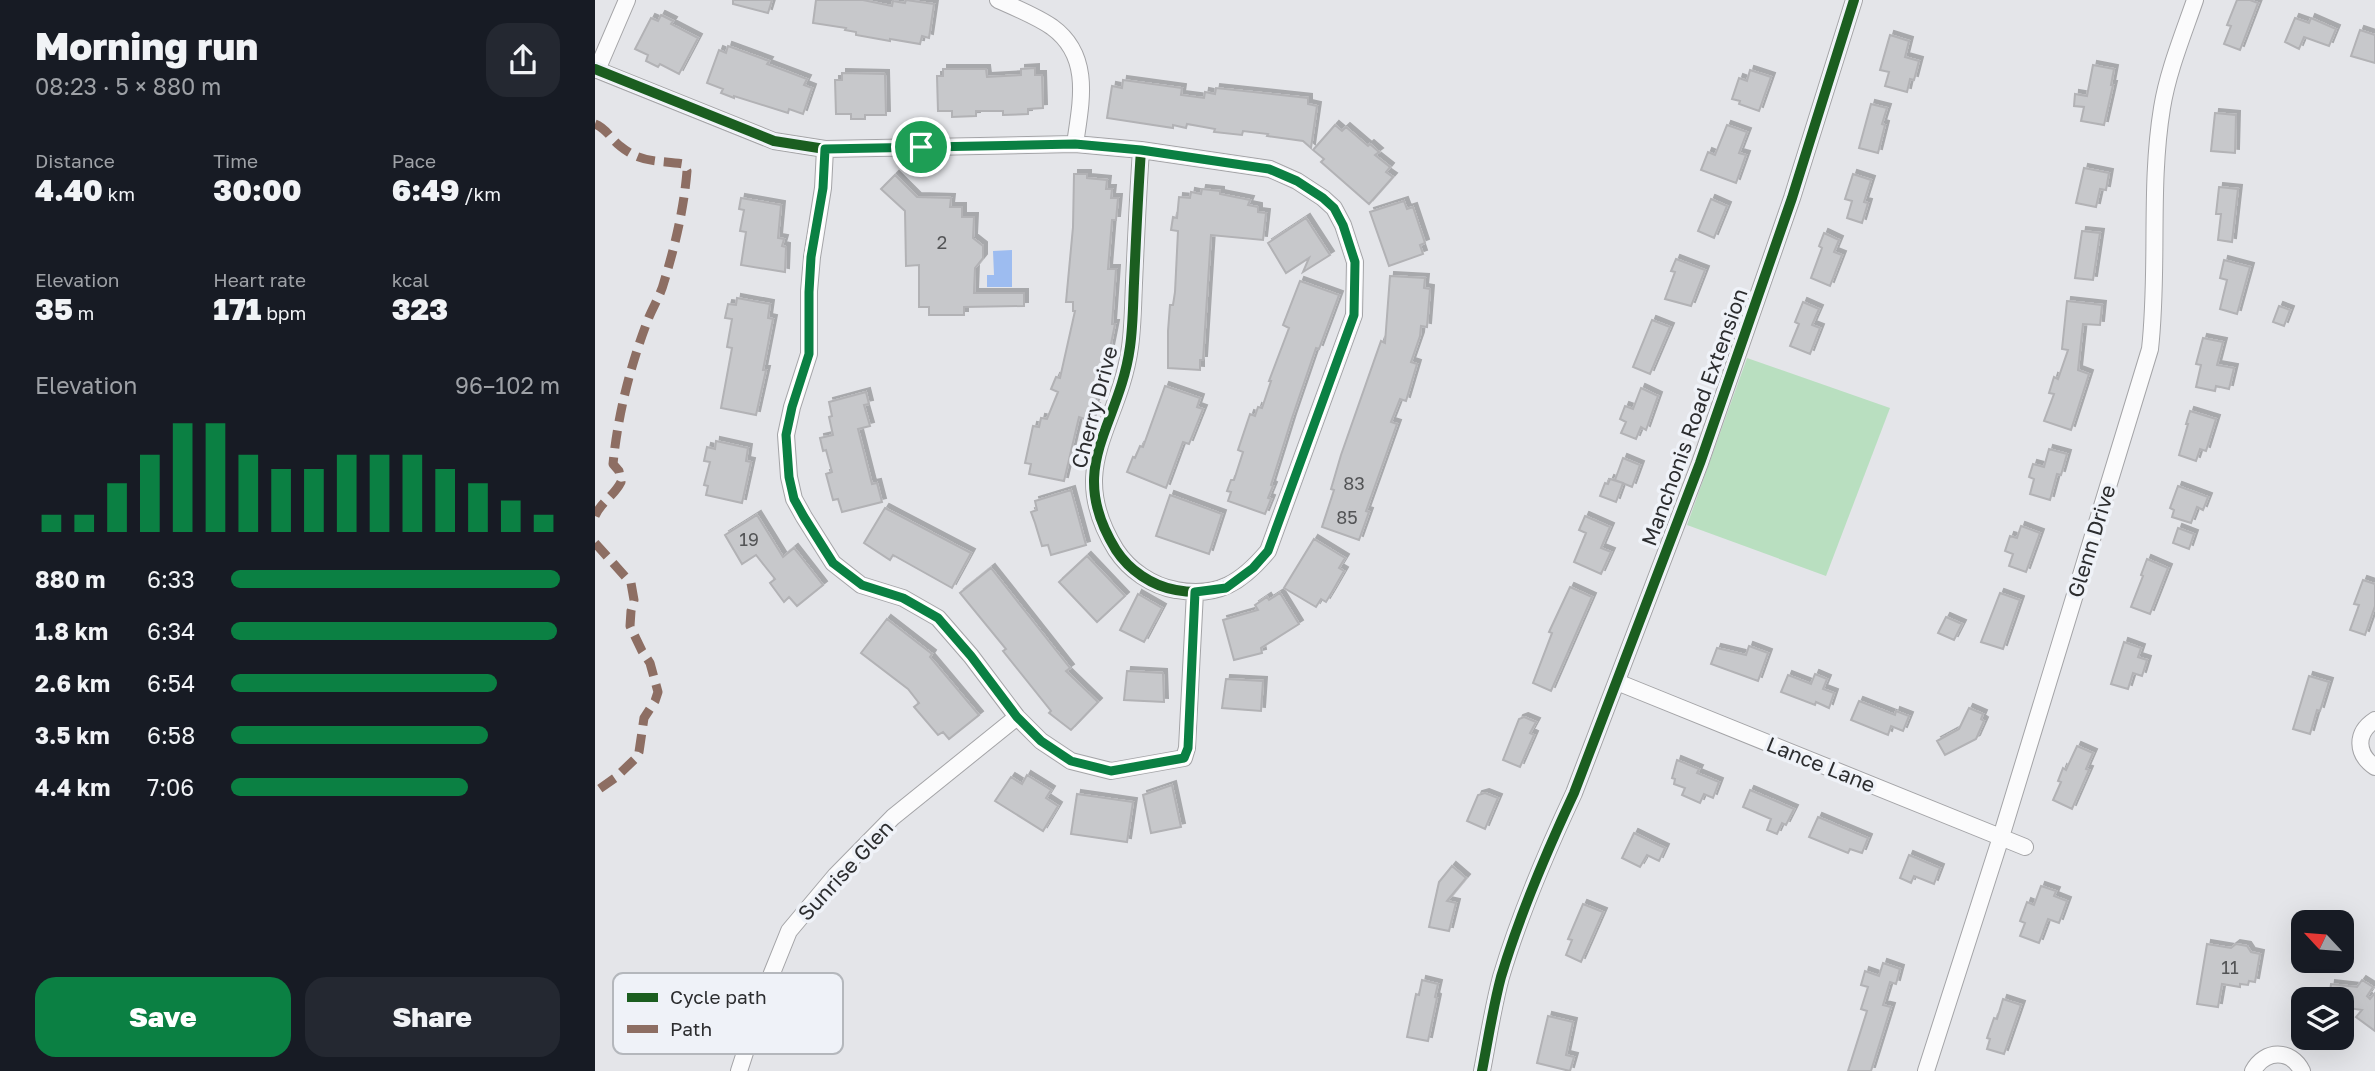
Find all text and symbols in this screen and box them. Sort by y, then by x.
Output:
text: Morning run [35,23,258,68]
button: share [486,23,560,97]
text: 08:23 · 5 × 880 m [35,72,221,100]
pin [891,117,951,177]
icon: arrive [902,128,940,166]
text: Distance [35,149,115,172]
text: Time [213,149,258,172]
text: Pace [392,149,436,172]
text: 4.40 [35,172,103,208]
text: 30:00 [213,172,302,208]
text: 6:49 [392,172,460,208]
text: km [103,182,135,205]
text: /km [460,182,501,205]
house number: 2 [937,231,947,253]
text: Elevation [35,268,120,291]
text: Heart rate [213,268,306,291]
text: kcal [392,268,429,291]
street label: Manchonis Road Extension [1635,285,1753,549]
text: 35 [35,291,73,327]
text: 171 [213,291,261,327]
text: 323 [392,291,448,327]
text: m [73,301,94,324]
text: bpm [261,301,306,324]
street label: Cherry Drive [1065,343,1123,471]
text: Elevation [35,371,137,399]
text: 96–102 m [455,371,560,399]
house number: 83 [1343,472,1365,494]
street label: Glenn Drive [2062,481,2120,601]
house number: 85 [1336,506,1358,528]
house number: 19 [739,528,759,550]
text: 880 m [35,565,105,593]
text: 6:33 [147,565,195,593]
text: 1.8 km [35,617,108,645]
text: 6:34 [147,617,195,645]
text: 2.6 km [35,669,110,697]
text: 6:54 [147,669,195,697]
text: 3.5 km [35,721,110,749]
text: 6:58 [147,721,195,749]
street label: Lance Lane [1763,730,1879,798]
text: 4.4 km [35,773,110,801]
text: 7:06 [147,773,194,801]
street label: Sunrise Glen [792,814,898,926]
north arrow [2291,910,2354,973]
map controls [2291,910,2354,1050]
house number: 11 [2221,956,2239,978]
legend [613,973,843,1054]
button: Save [35,977,291,1057]
button: Share [305,977,560,1057]
text: Cycle path [670,985,767,1008]
button: layers [2291,987,2354,1050]
text: Path [670,1017,712,1040]

